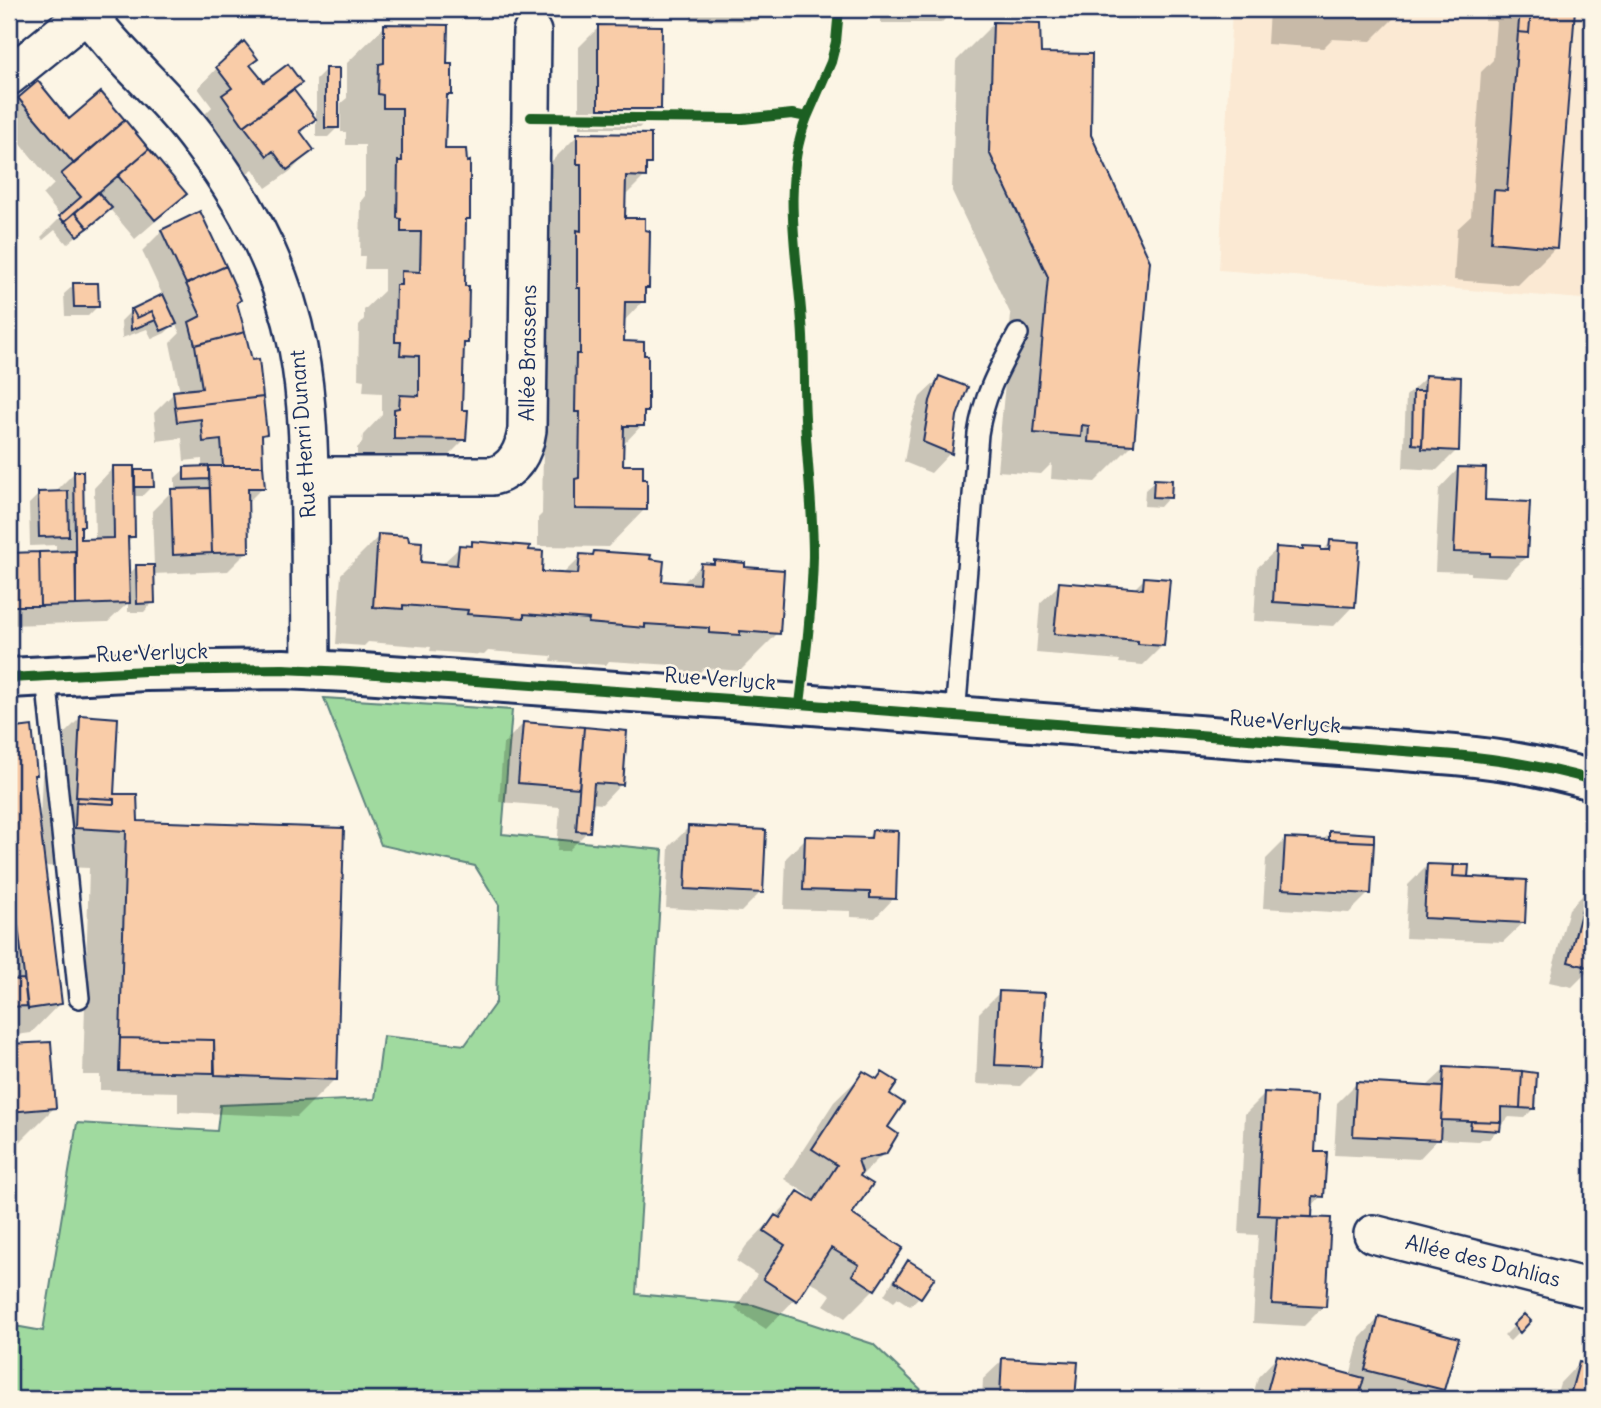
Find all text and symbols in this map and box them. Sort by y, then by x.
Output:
street label: Allée Brassens [513,284,542,422]
street label: Rue Henri Dunant [283,349,322,519]
street label: Rue Verlyck [96,637,208,668]
street label: Rue Verlyck [663,661,777,696]
street label: Rue Verlyck [1228,704,1342,739]
street label: Allée des Dahlias [1403,1228,1563,1293]

